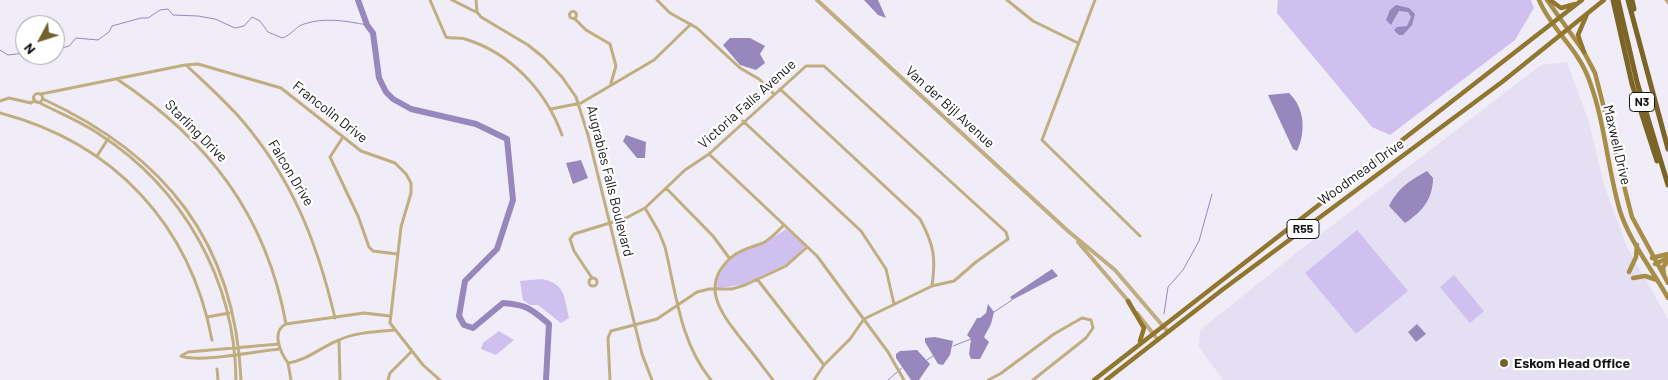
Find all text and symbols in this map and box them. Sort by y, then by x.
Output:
north arrow [15,15,65,65]
text: N [19,40,38,58]
street label: Victoria Falls Avenue [695,56,799,152]
street label: Van der Bijl Avenue [902,62,998,152]
street label: Francolin Drive [289,77,371,147]
road number: N3 [1630,92,1654,111]
street label: Starling Drive [161,96,231,166]
street label: Maxwell Drive [1600,103,1634,187]
street label: Augrabies Falls Boulevard [583,104,637,258]
street label: Woodmead Drive [1315,135,1407,209]
street label: Falcon Drive [265,137,317,209]
road number: R55 [1287,220,1319,238]
place label: Eskom Head Office [1514,355,1630,371]
marker: Eskom Head Office [1498,357,1510,369]

